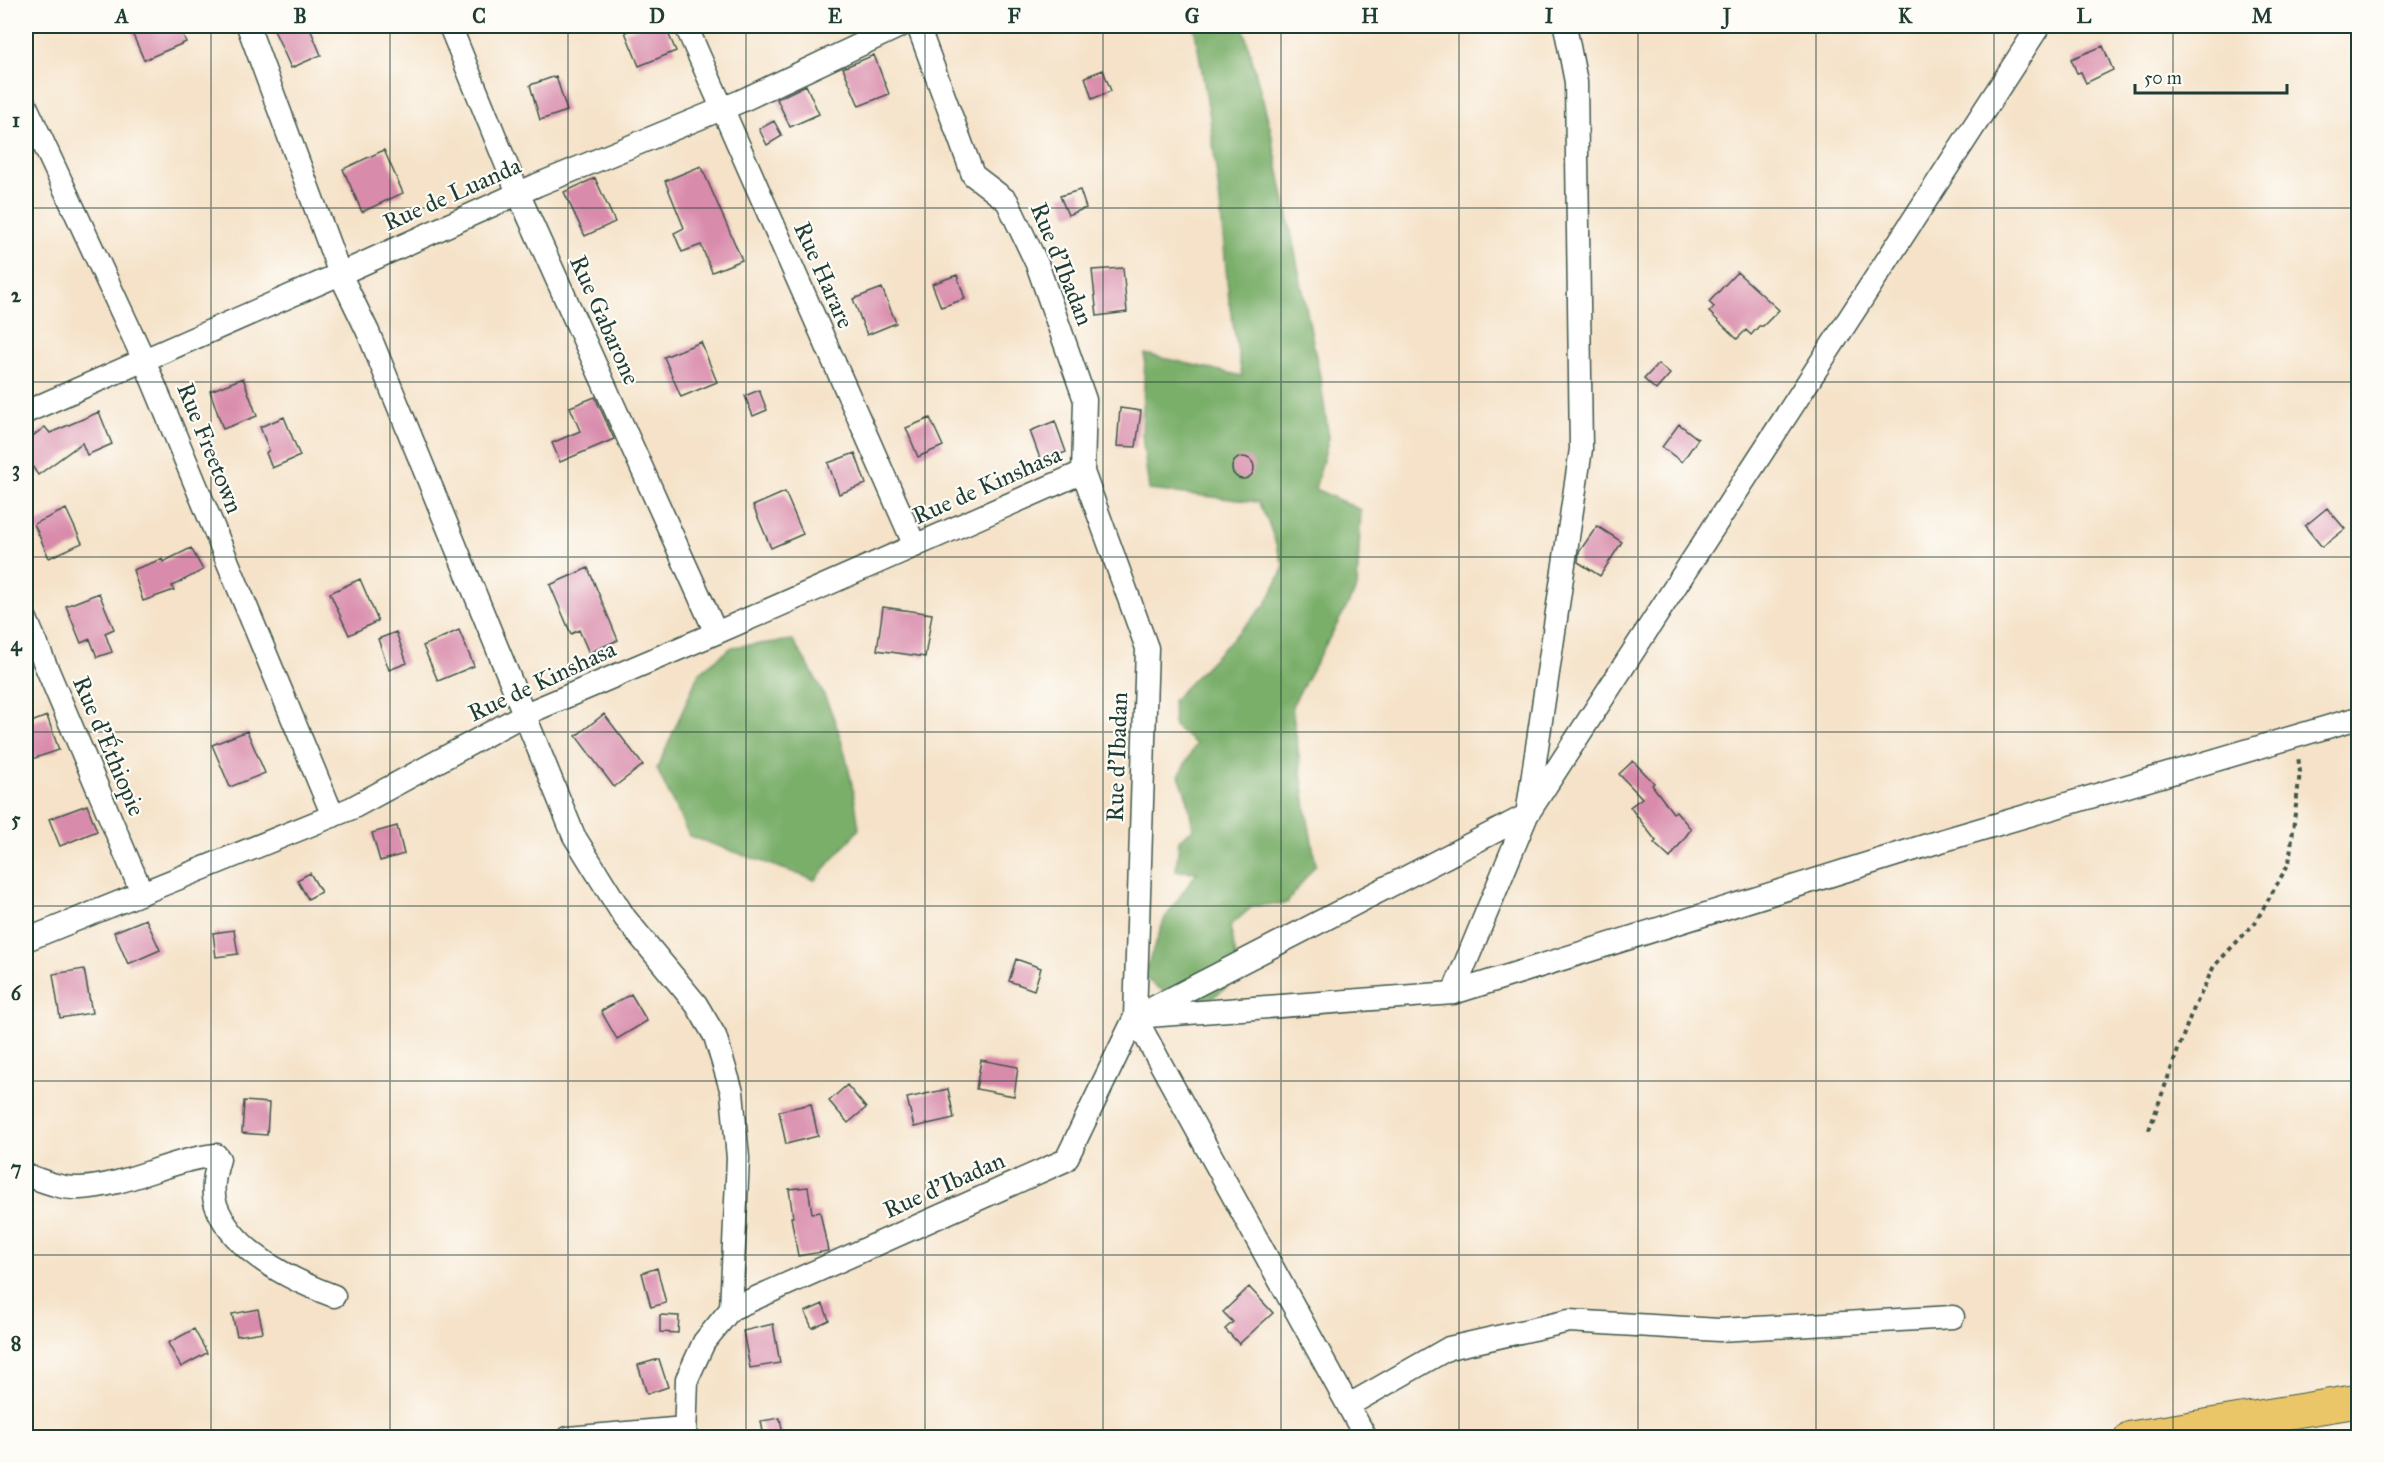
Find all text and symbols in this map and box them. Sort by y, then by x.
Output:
text: A [113,4,129,28]
text: B [293,4,307,28]
text: C [472,4,486,28]
text: D [649,4,665,28]
text: E [828,4,843,28]
text: F [1007,4,1021,28]
text: G [1185,4,1200,28]
text: H [1361,4,1379,28]
text: I [1545,4,1554,28]
text: J [1720,4,1732,30]
text: K [1898,4,1913,28]
text: L [2077,4,2092,28]
text: M [2252,4,2273,28]
scale bar [2135,57,2286,95]
text: 50 m [2144,67,2182,89]
text: 1 [12,108,20,132]
street label: Rue de Luanda [378,150,526,238]
street label: Rue d'Ibadan [1024,198,1100,330]
street label: Rue Harare [787,217,861,333]
street label: Rue Gabarone [563,251,647,389]
text: 2 [11,283,22,307]
street label: Rue Freetown [170,378,250,518]
street label: Rue de Kinshasa [908,438,1067,531]
text: 3 [12,457,20,482]
text: 4 [10,632,22,657]
street label: Rue de Kinshasa [463,633,621,728]
street label: Rue d'Éthiopie [66,672,152,820]
street label: Rue d'Ibadan [1100,692,1134,822]
text: 5 [11,807,21,831]
text: 6 [11,981,23,1005]
street label: Rue d'Ibadan [879,1145,1009,1225]
text: 7 [11,1156,22,1180]
text: 8 [11,1331,21,1355]

